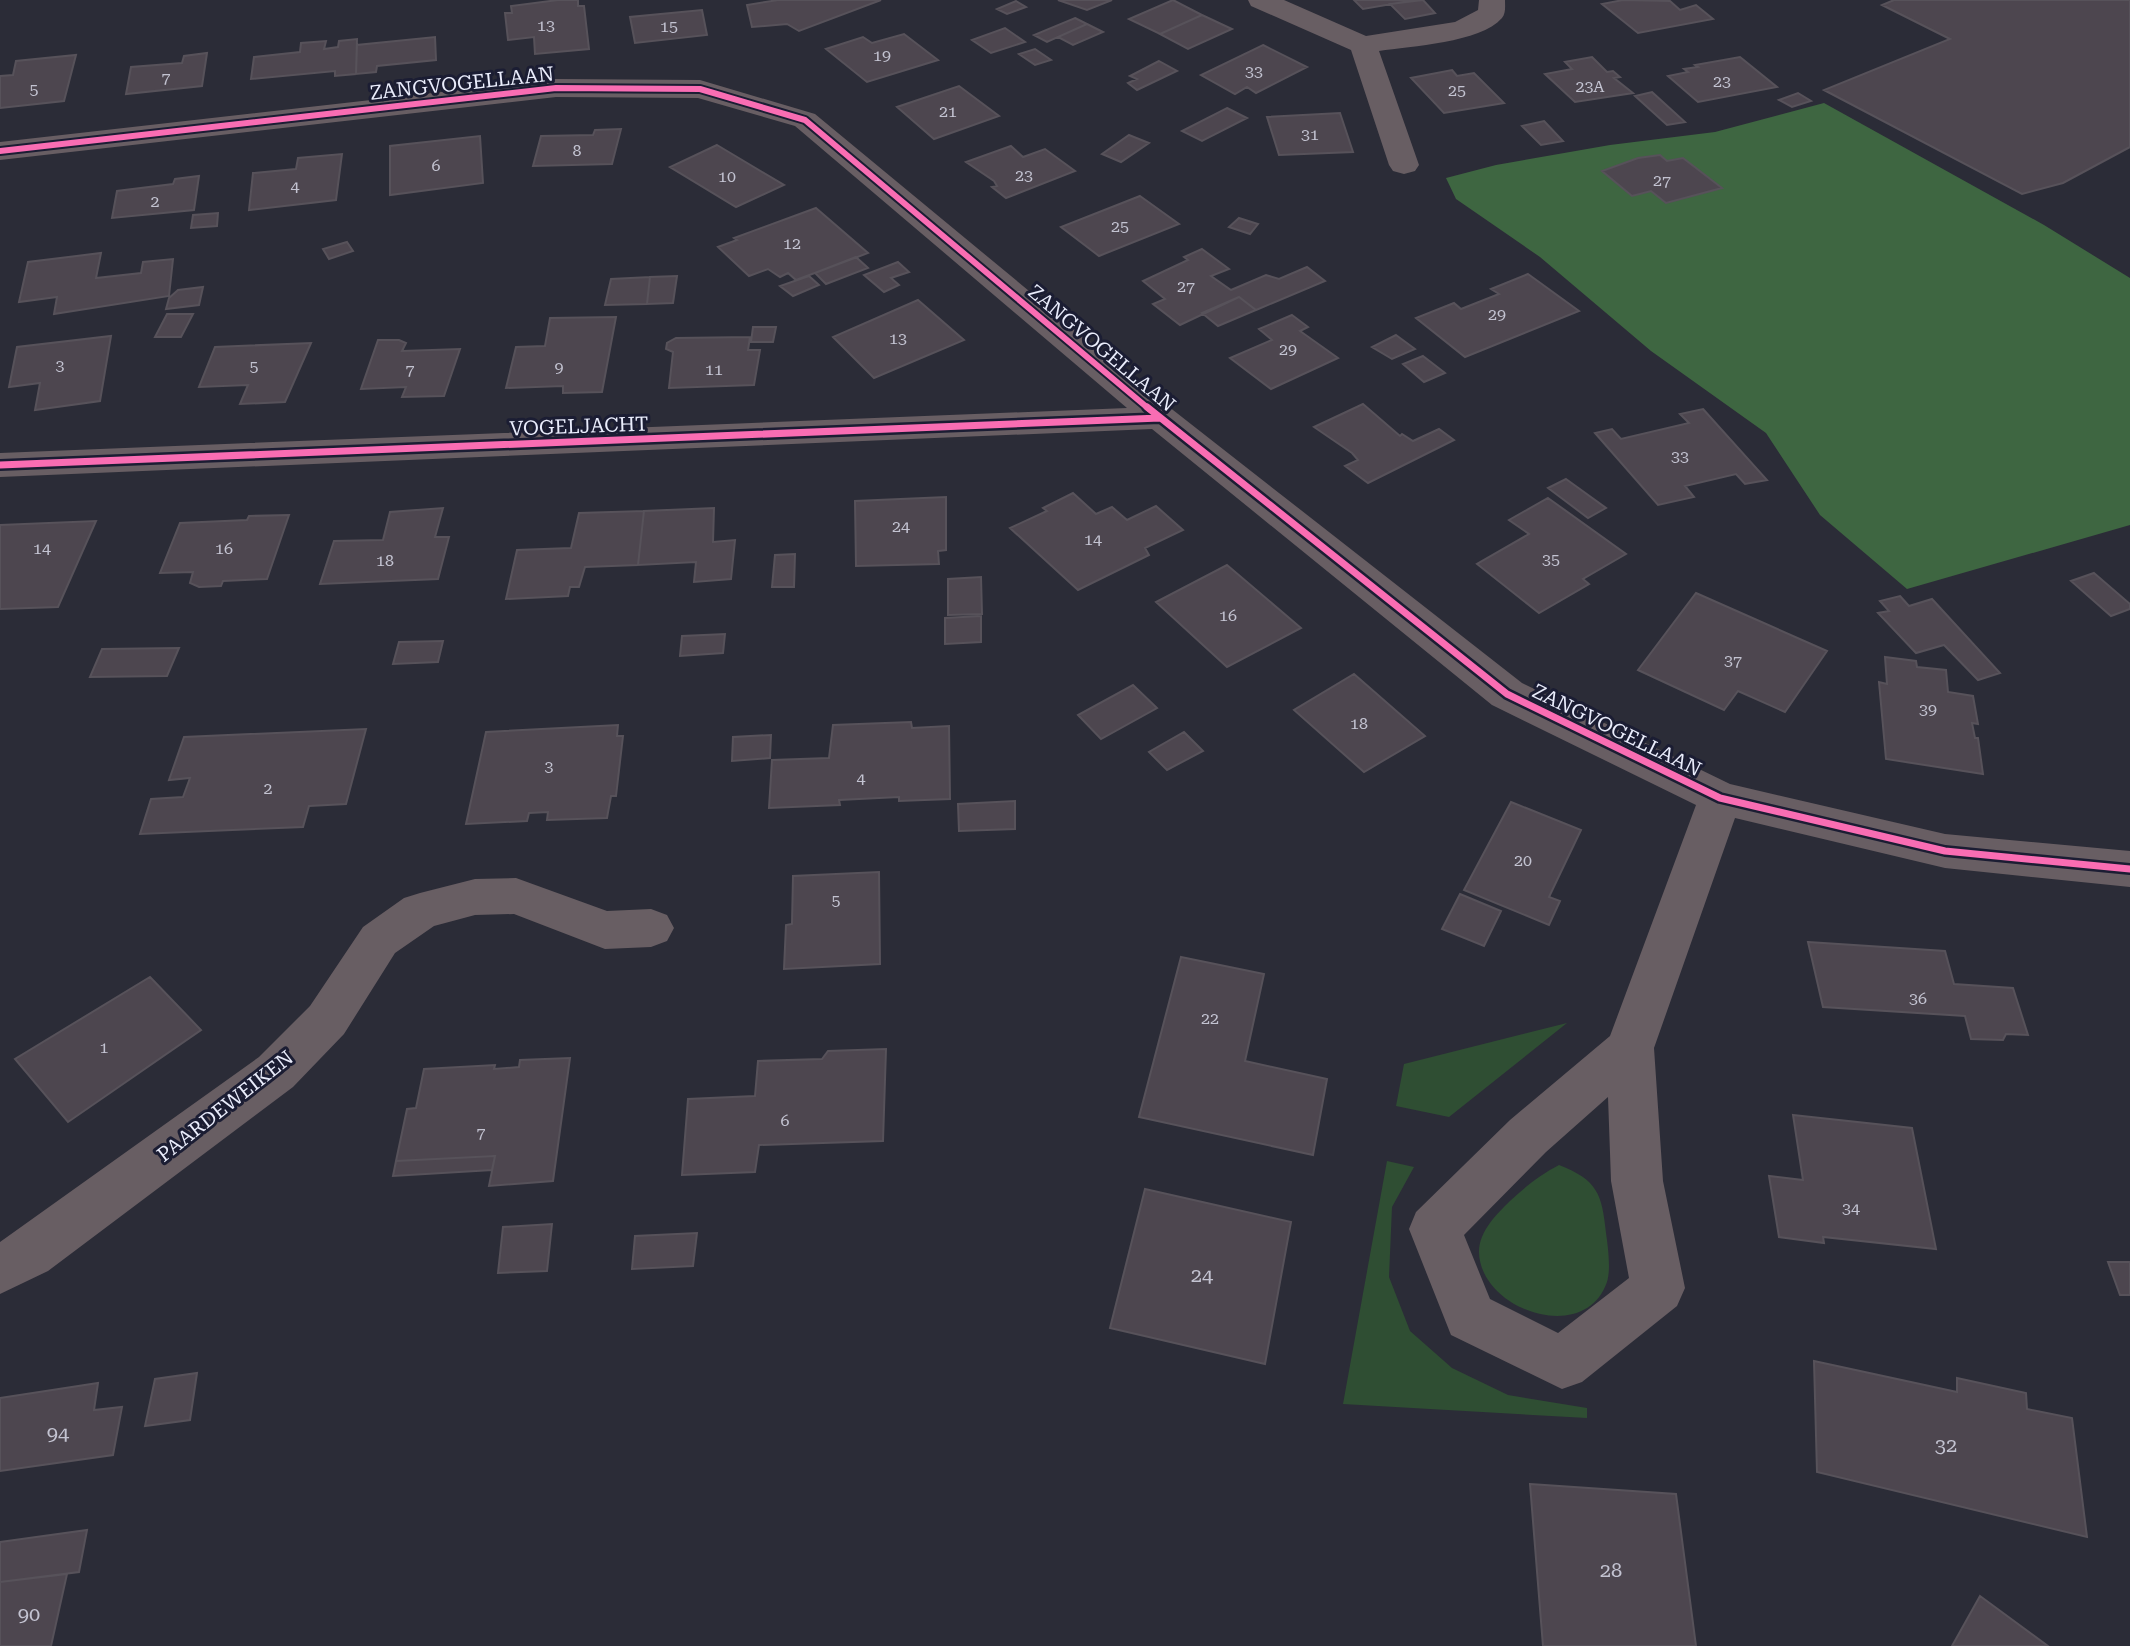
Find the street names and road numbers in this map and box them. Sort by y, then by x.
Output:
street label: ZANGVOGELLAAN [369,61,555,105]
street label: ZANGVOGELLAAN [1023,279,1181,417]
street label: VOGELJACHT [509,412,649,440]
street label: ZANGVOGELLAAN [1529,679,1705,781]
street label: PAARDEWEIKEN [152,1045,298,1167]

